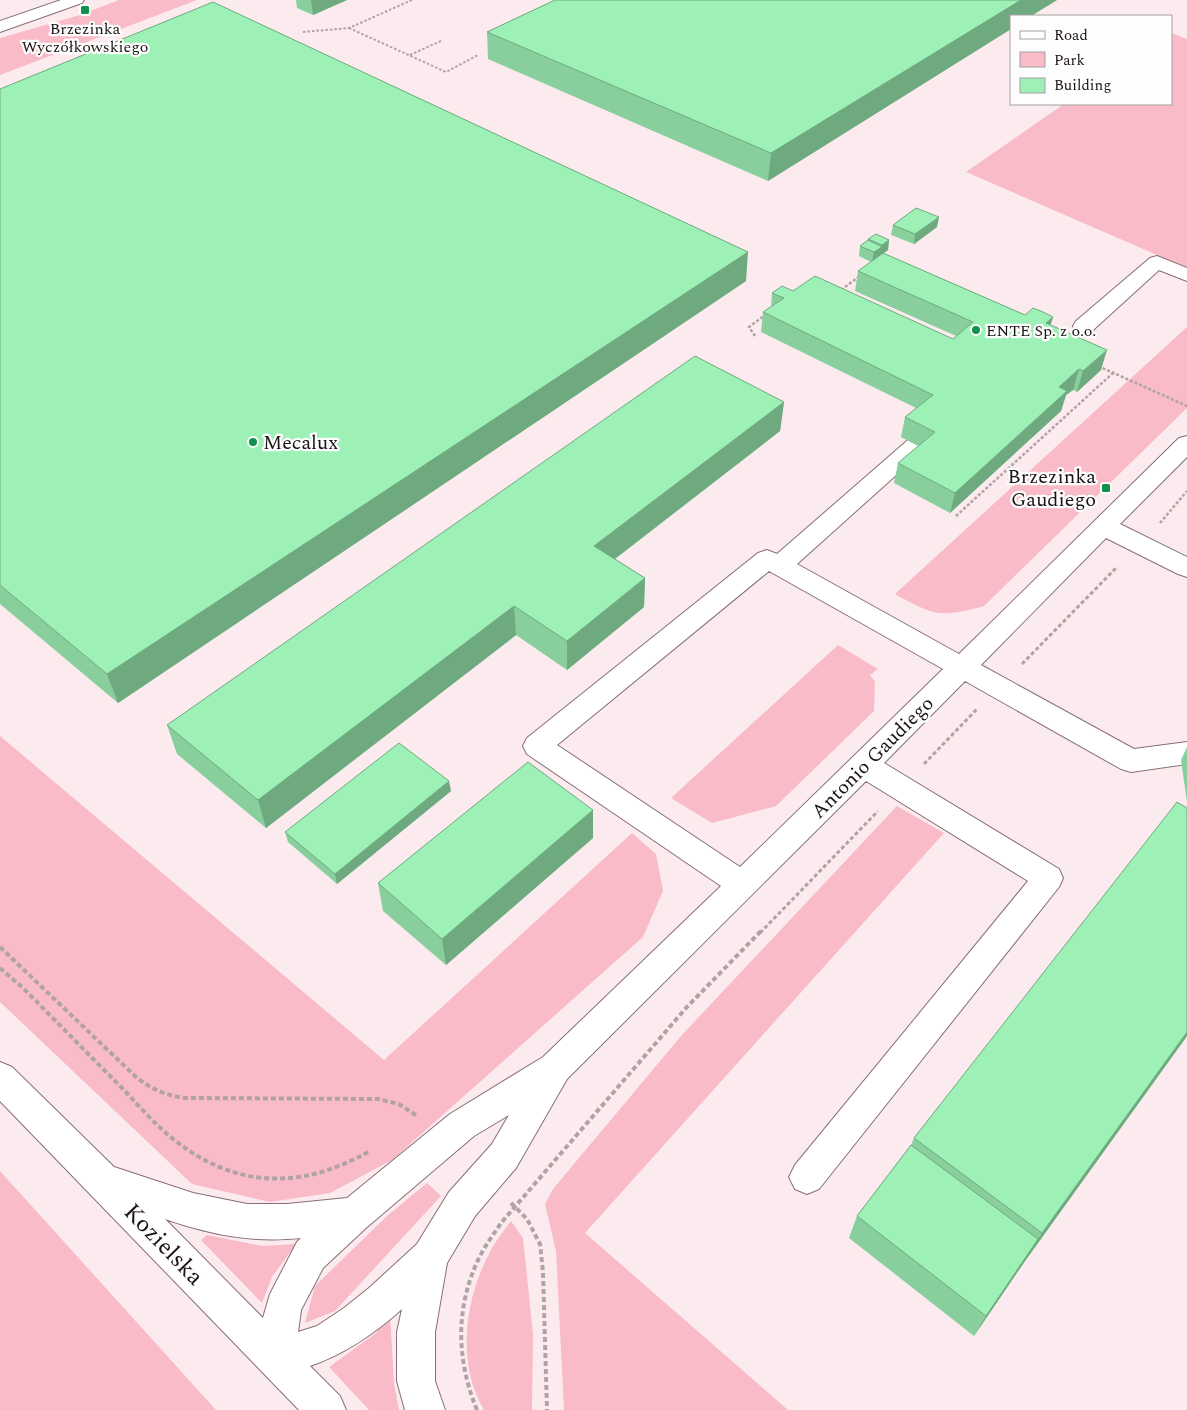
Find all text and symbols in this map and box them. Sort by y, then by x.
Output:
marker: Brzezinka Wyczółkowskiego [79,4,91,16]
legend [1010,15,1172,105]
place label: Brzezinka Wyczółkowskiego [22,17,148,59]
text: Road [1054,24,1088,47]
text: Park [1054,49,1085,72]
text: Building [1054,74,1111,97]
place label: ENTE Sp. z o.o. [986,319,1096,343]
marker: ENTE Sp. z o.o. [970,324,982,336]
place label: Mecalux [263,428,338,458]
marker: Mecalux [247,436,259,448]
place label: Brzezinka Gaudiego [1008,462,1096,515]
marker: Brzezinka Gaudiego [1100,482,1112,494]
street label: Antonio Gaudiego [804,689,941,826]
street label: Kozielska [115,1195,212,1294]

